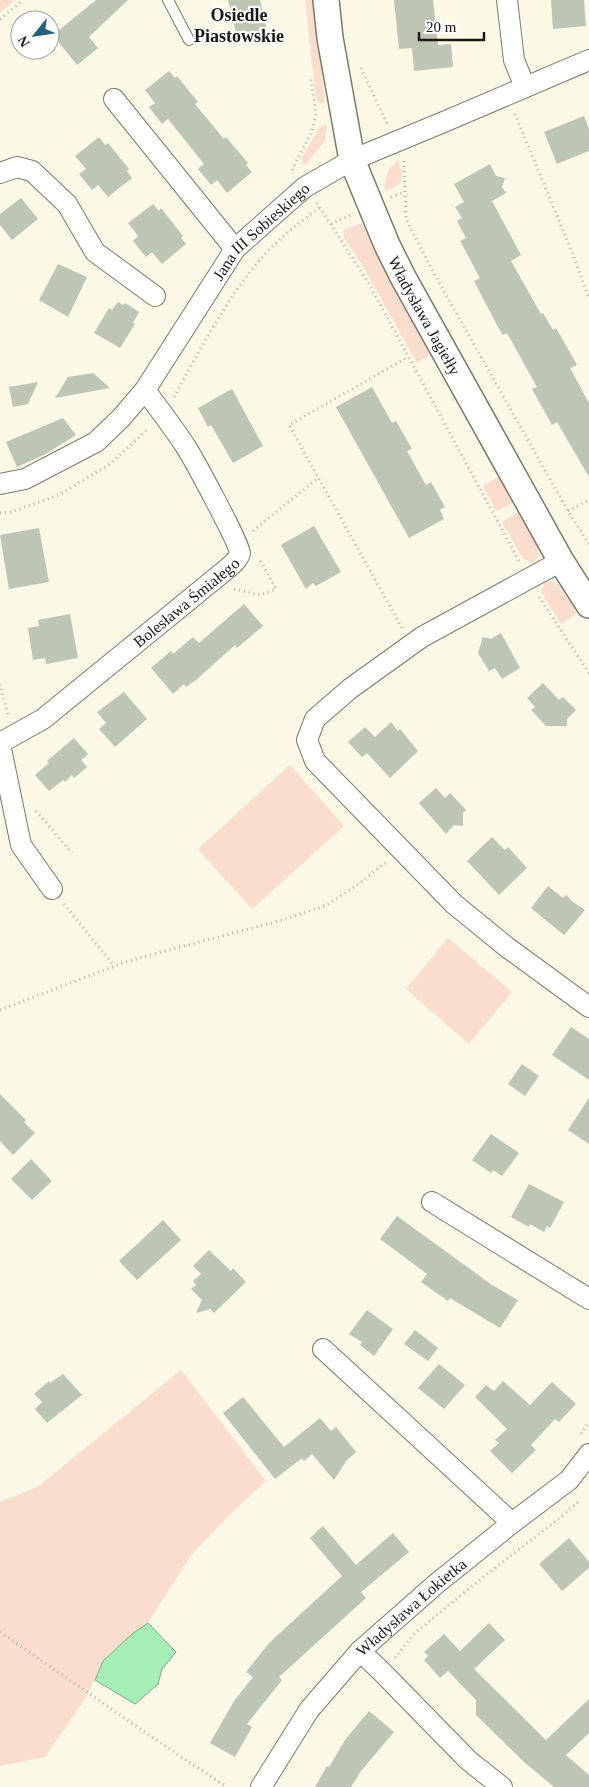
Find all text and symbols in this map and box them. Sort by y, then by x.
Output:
district label: Osiedle Piastowskie [194,5,284,46]
north arrow [10,10,60,60]
scale bar [419,10,484,42]
text: 20 m [426,19,457,35]
text: N [15,33,33,49]
street label: Jana III Sobieskiego [210,179,313,283]
street label: Władysława Jagiełły [385,253,464,379]
street label: Bolesława Śmiałego [130,555,243,651]
street label: Władysława Łokietka [353,1555,470,1660]

